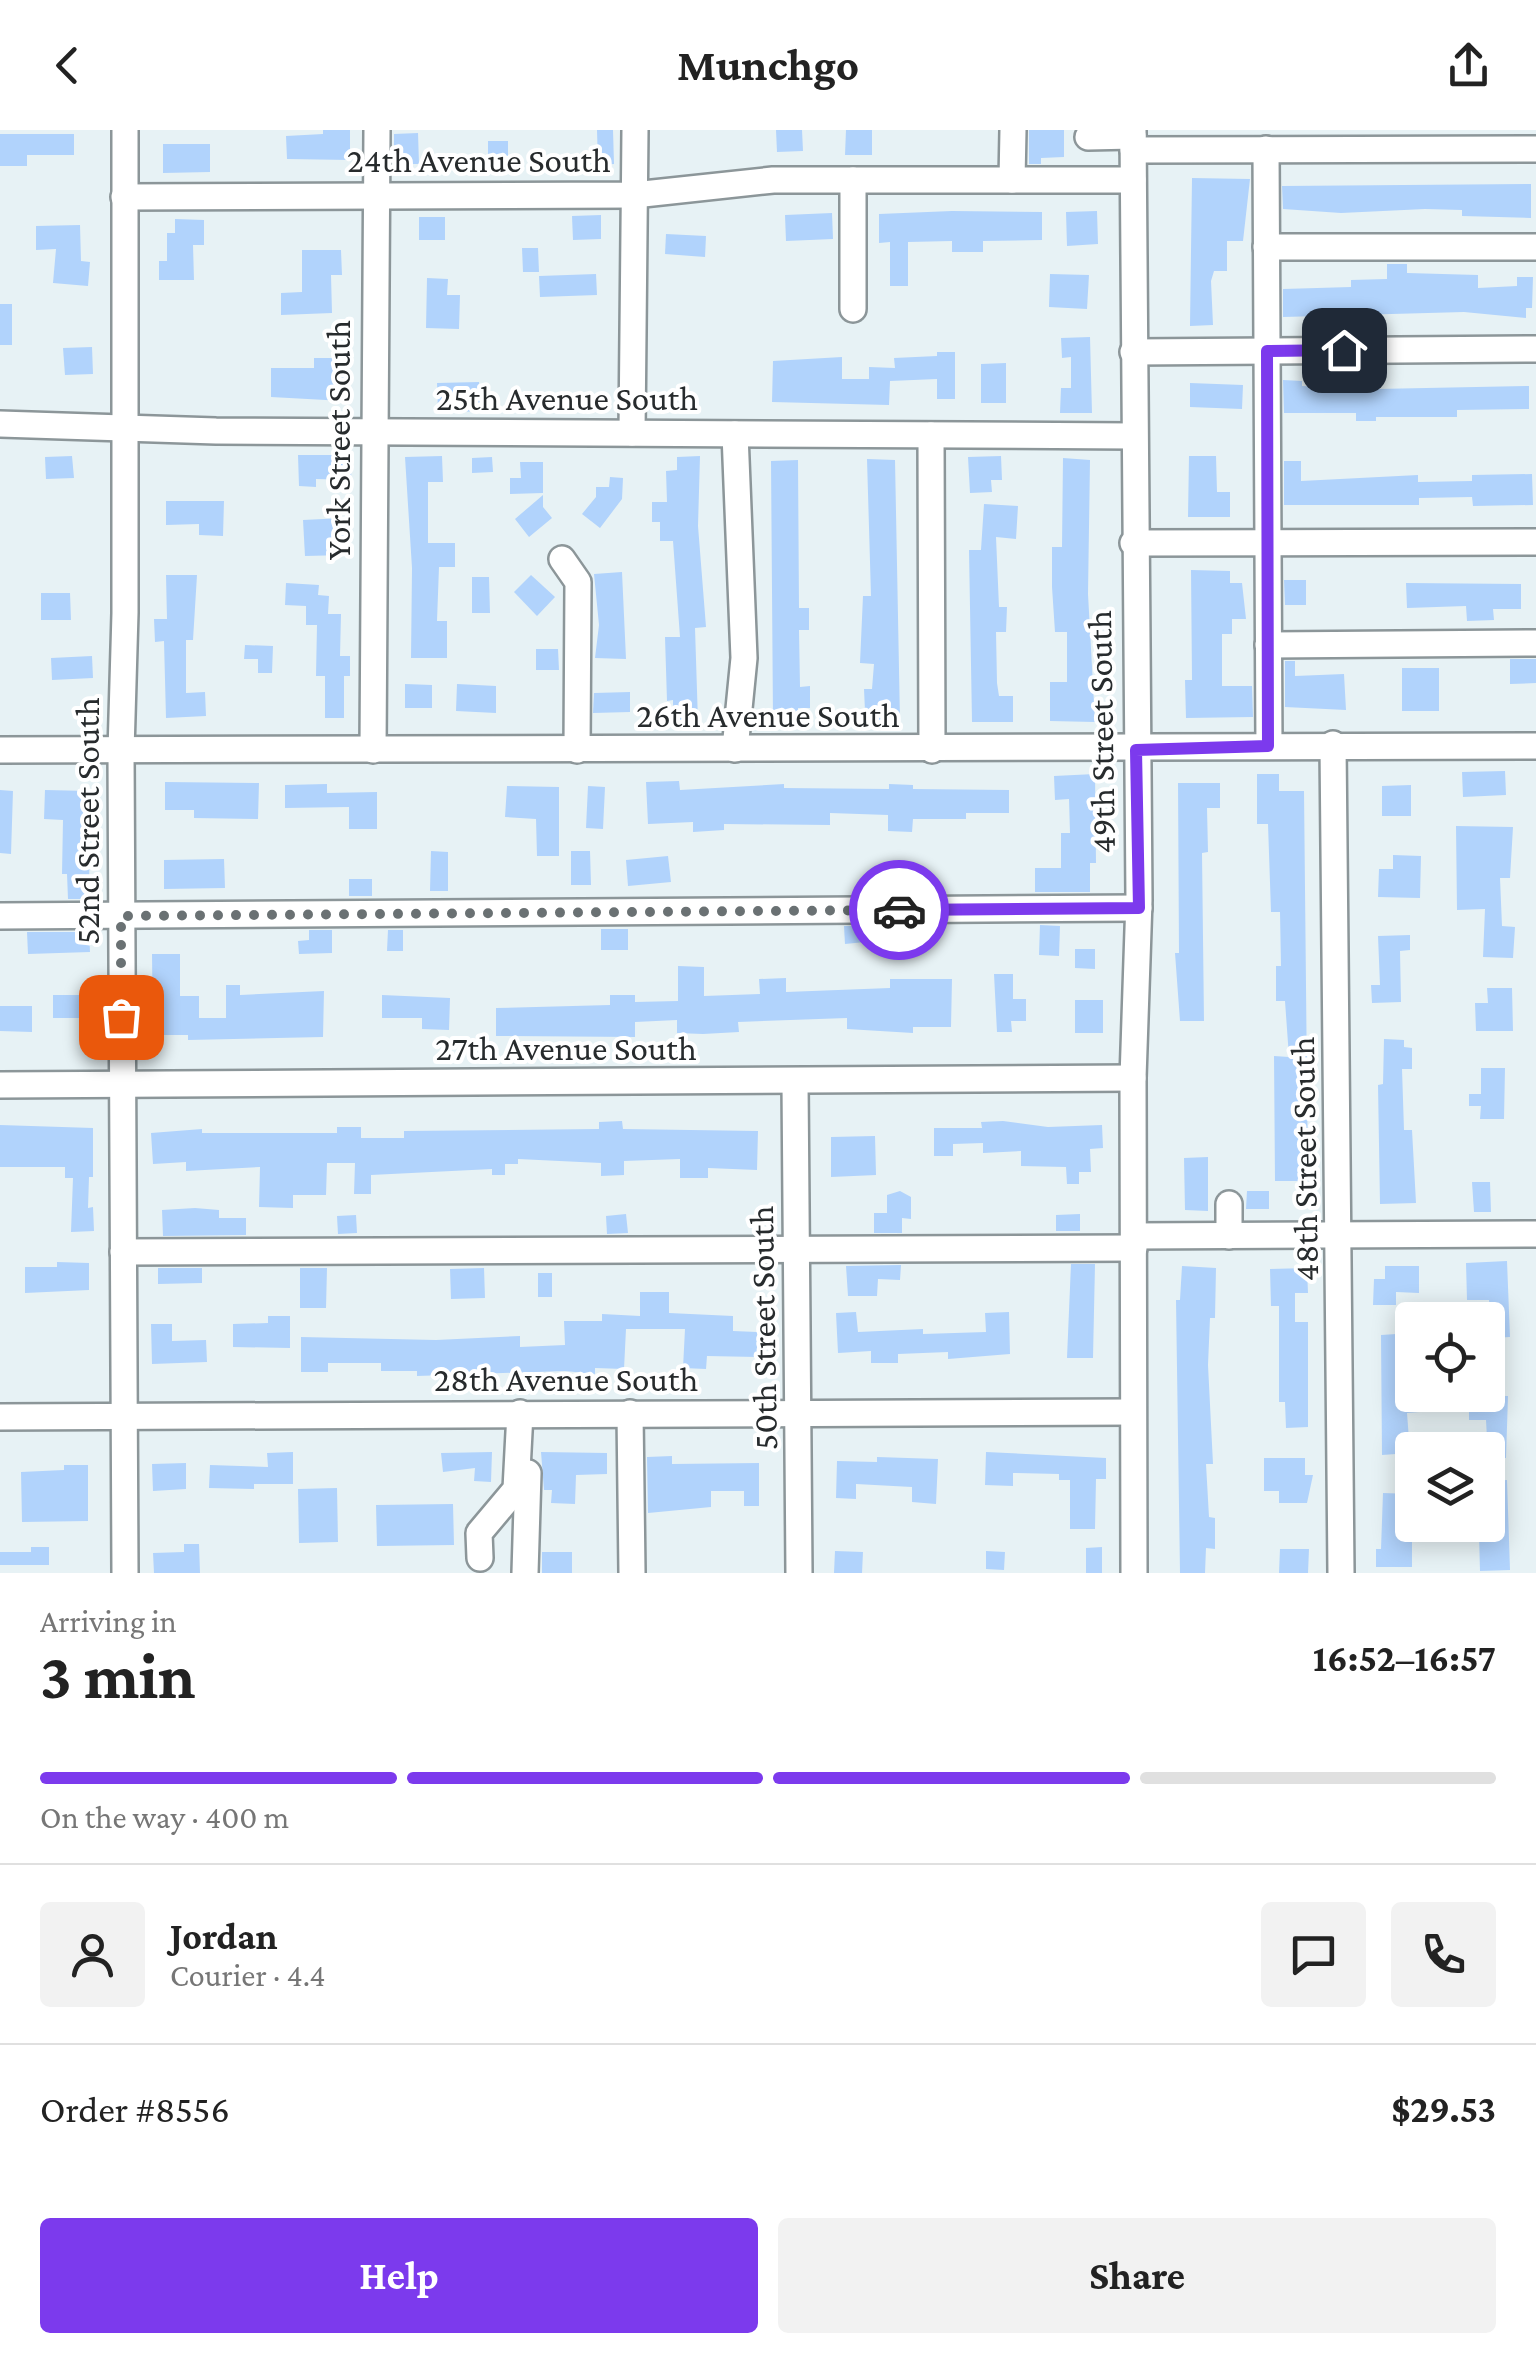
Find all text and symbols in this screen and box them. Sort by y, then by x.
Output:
icon: back [40,38,95,93]
icon: share [1441,38,1496,93]
text: Munchgo [677,40,859,90]
street label: 24th Avenue South [347,141,611,180]
pin [1302,308,1387,393]
street label: York Street South [319,320,358,560]
icon: home [1317,323,1372,378]
street label: 25th Avenue South [436,379,698,418]
street label: 49th Street South [1080,610,1123,854]
street label: 26th Avenue South [636,696,900,735]
street label: 52nd Street South [68,697,107,945]
courier [849,860,949,960]
icon: car [872,883,927,938]
pin [79,975,164,1060]
icon: bag [94,990,149,1045]
street label: 27th Avenue South [435,1029,697,1068]
street label: 48th Street South [1283,1036,1326,1282]
street label: 50th Street South [742,1205,785,1451]
map controls [1395,1302,1505,1542]
button: locate [1395,1302,1505,1412]
street label: 28th Avenue South [434,1360,699,1399]
button: layers [1395,1432,1505,1542]
text: Arriving in [40,1603,177,1639]
text: 16:52–16:57 [1313,1637,1496,1679]
text: 3 min [40,1640,195,1712]
text: On the way · 400 m [40,1799,289,1835]
button: person [40,1902,145,2007]
button: chat [1261,1902,1366,2007]
button: phone [1391,1902,1496,2007]
text: Jordan [170,1915,278,1957]
text: Courier · 4.4 [170,1957,326,1993]
text: Order #8556 [40,2088,230,2130]
text: $29.53 [1391,2088,1496,2130]
button: Help [40,2218,758,2333]
button: Share [778,2218,1496,2333]

